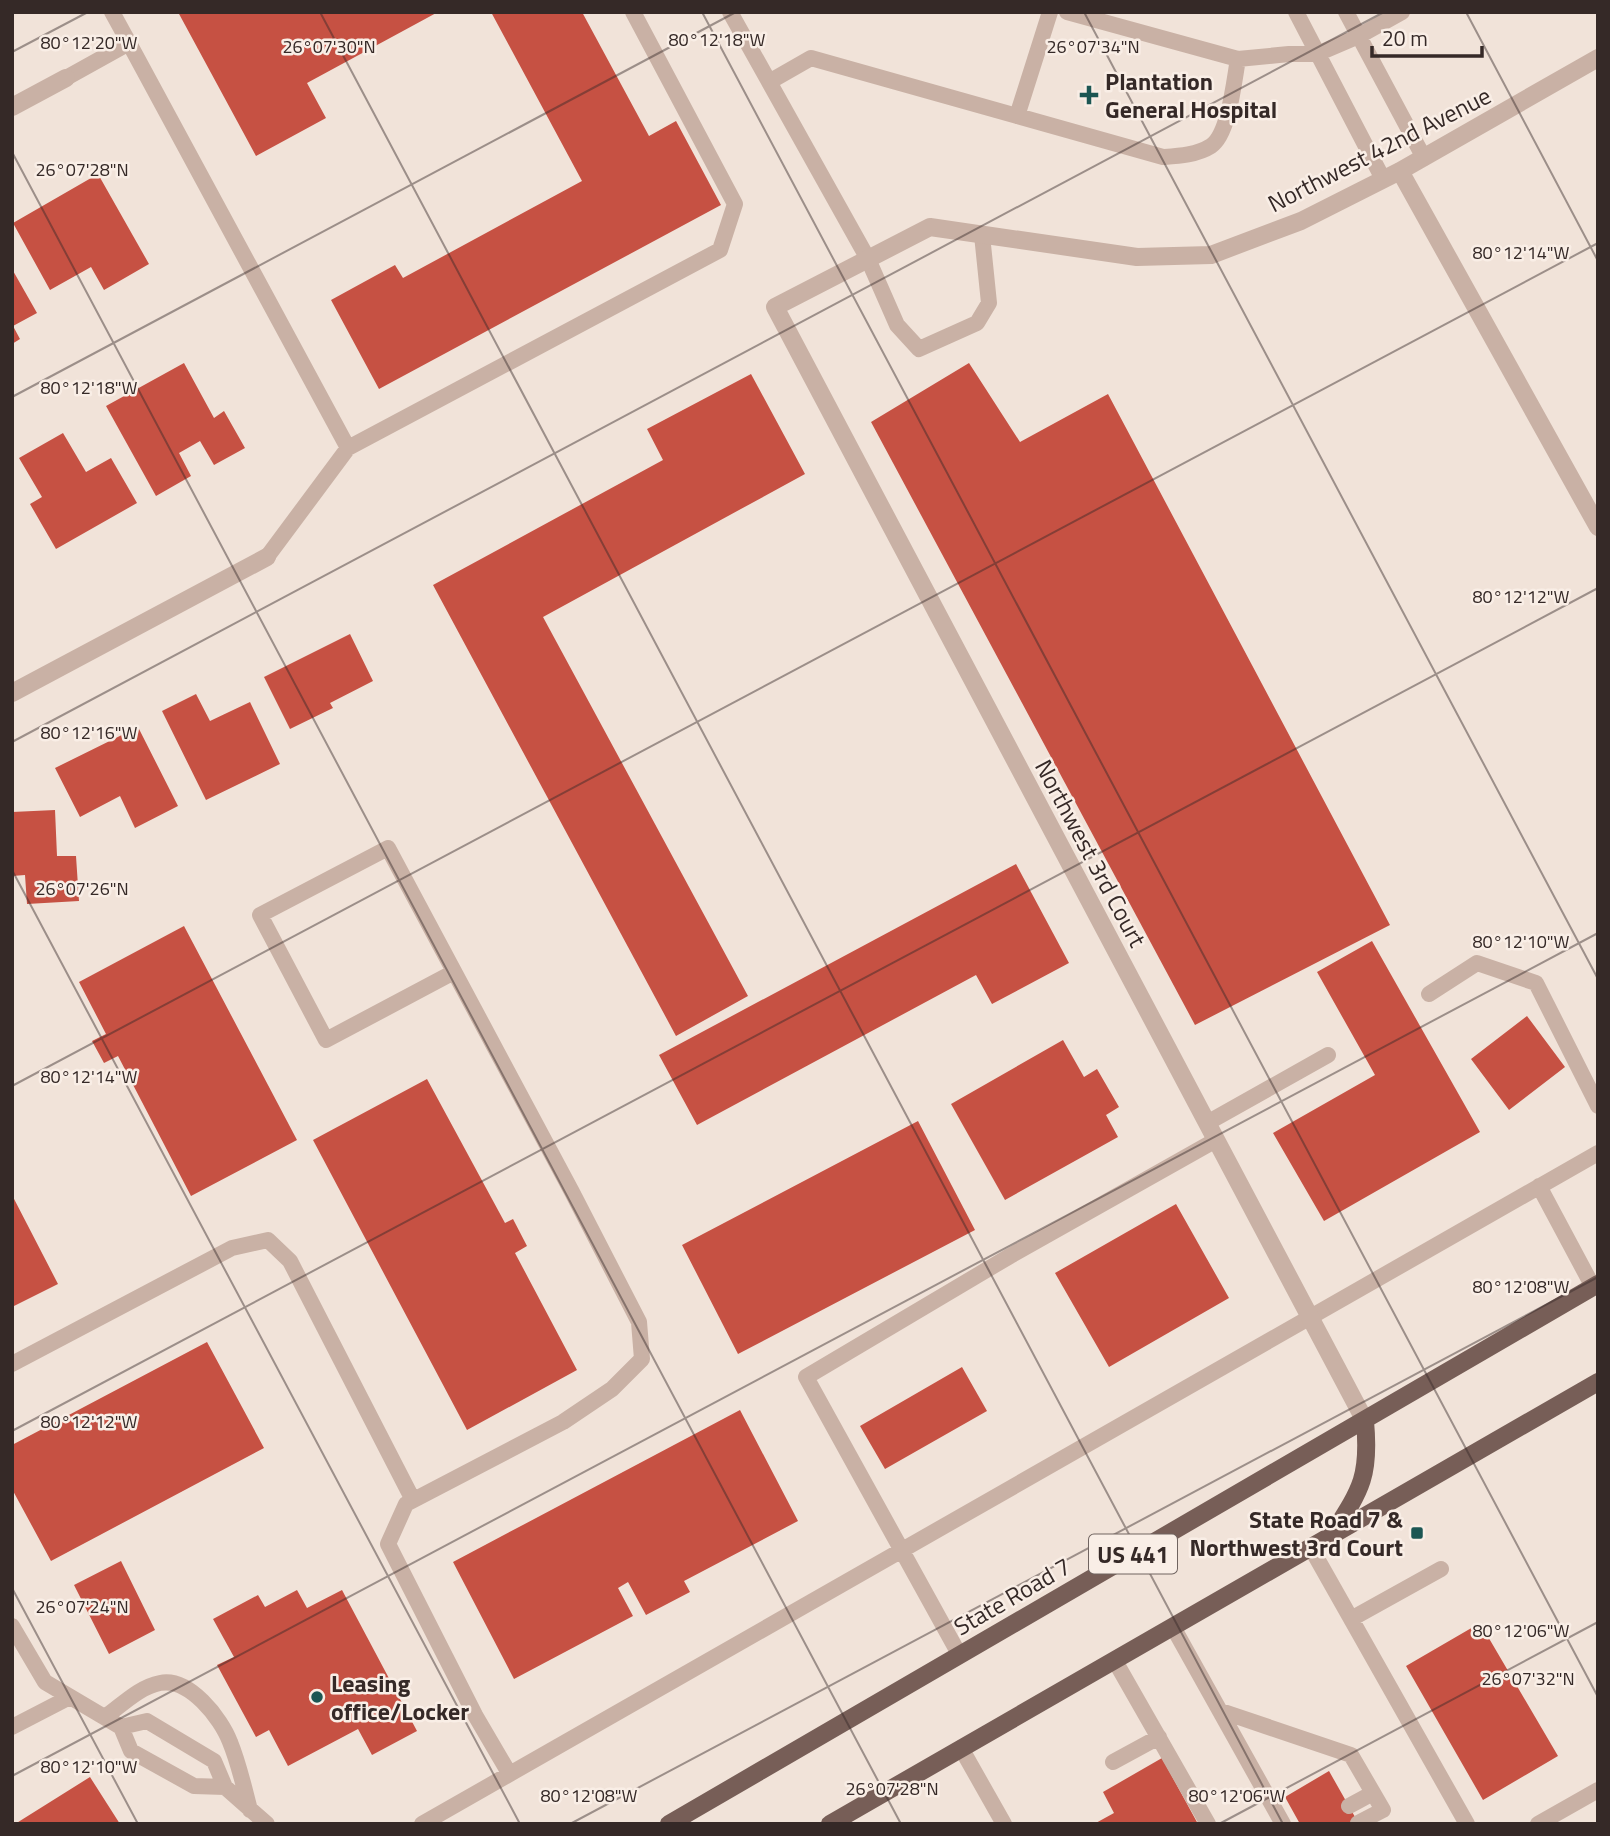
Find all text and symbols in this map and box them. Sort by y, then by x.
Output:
scale bar [1372,14,1482,58]
text: 20 m [1382,22,1428,54]
text: 80°12'18"W [669,26,766,53]
text: 80°12'20"W [41,29,138,56]
text: 26°07'30"N [282,33,376,60]
text: 26°07'34"N [1046,33,1140,60]
place label: Plantation General Hospital [1105,63,1277,127]
street label: Northwest 42nd Avenue [1261,77,1497,221]
marker: Plantation General Hospital [1079,85,1099,105]
text: 26°07'28"N [35,156,129,183]
text: 80°12'14"W [1473,239,1570,266]
text: 80°12'18"W [41,374,138,401]
text: 80°12'12"W [1473,583,1570,610]
text: 80°12'16"W [41,719,138,746]
street label: Northwest 3rd Court [1026,753,1156,954]
text: 26°07'26"N [35,875,129,902]
text: 80°12'10"W [1473,928,1570,955]
text: 80°12'14"W [41,1063,138,1090]
text: 80°12'08"W [1473,1273,1570,1300]
text: 80°12'12"W [41,1408,138,1435]
place label: State Road 7 & Northwest 3rd Court [1189,1501,1403,1565]
marker: State Road 7 & Northwest 3rd Court [1409,1525,1425,1541]
road number: US 441 [1089,1534,1177,1574]
street label: State Road 7 [947,1548,1077,1644]
text: 26°07'24"N [35,1593,129,1620]
text: 80°12'06"W [1473,1617,1570,1644]
place label: Leasing office/Locker [331,1665,469,1729]
text: 26°07'32"N [1481,1665,1575,1692]
marker: Leasing office/Locker [309,1689,325,1705]
text: 80°12'10"W [41,1753,138,1780]
text: 26°07'28"N [845,1775,939,1802]
text: 80°12'08"W [541,1782,638,1809]
text: 80°12'06"W [1189,1782,1286,1809]

